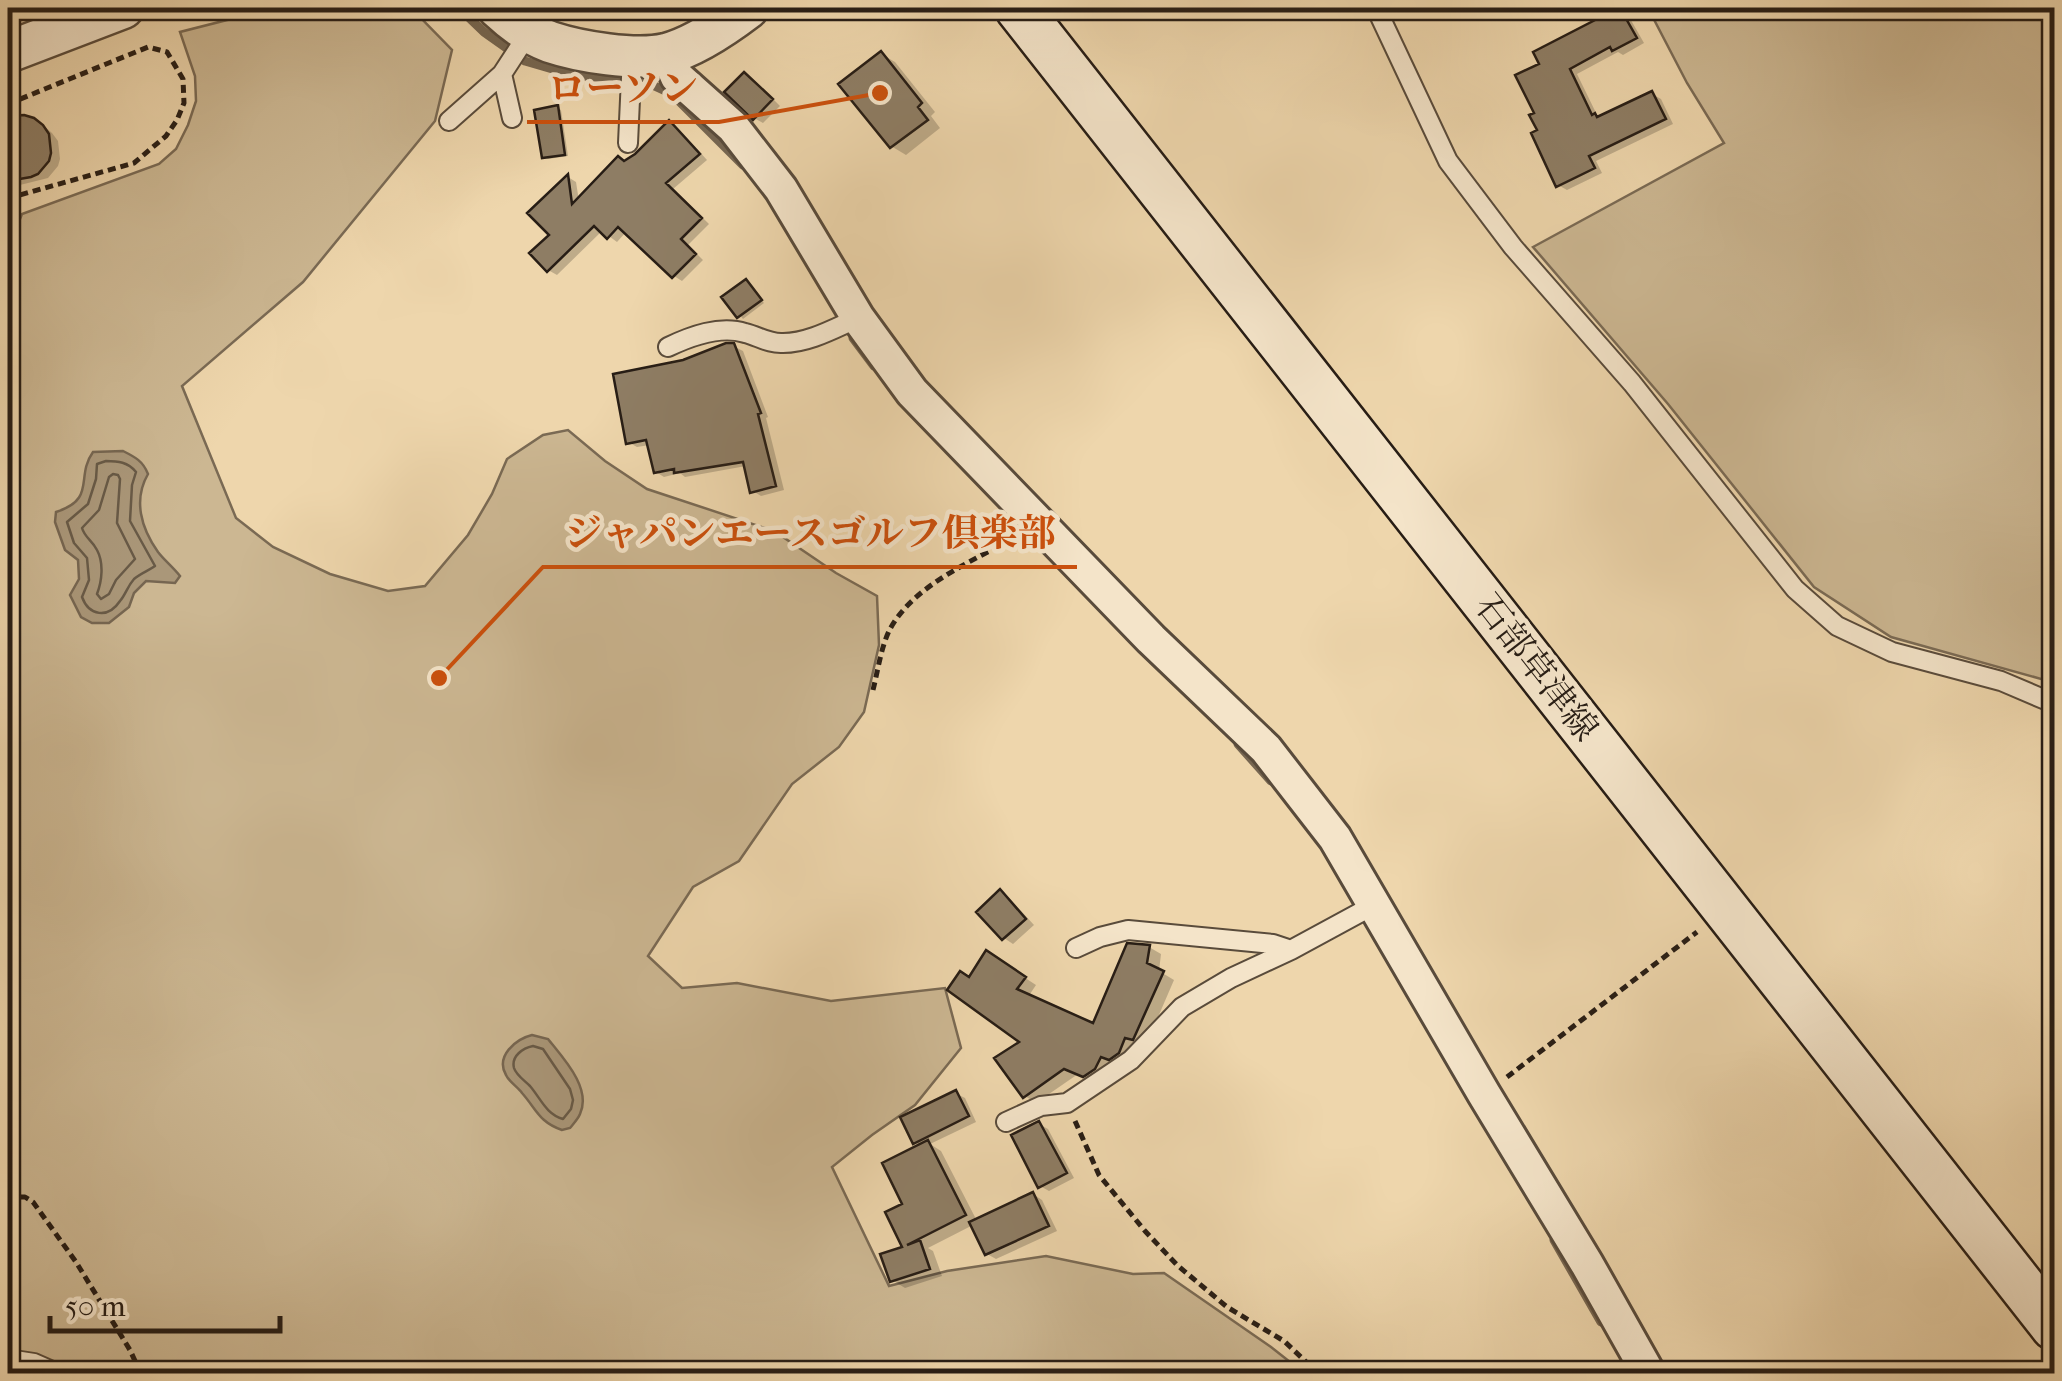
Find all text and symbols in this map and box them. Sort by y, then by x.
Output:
callout: ローソン [527,54,719,122]
text: ローソン [548,66,698,111]
callout: ジャパンエースゴルフ倶楽部 [543,499,1077,567]
text: ジャパンエースゴルフ倶楽部 [564,511,1056,556]
street label: 石部草津線 [1467,586,1607,749]
scale bar [50,1271,280,1333]
text: 50 m [65,1289,126,1324]

